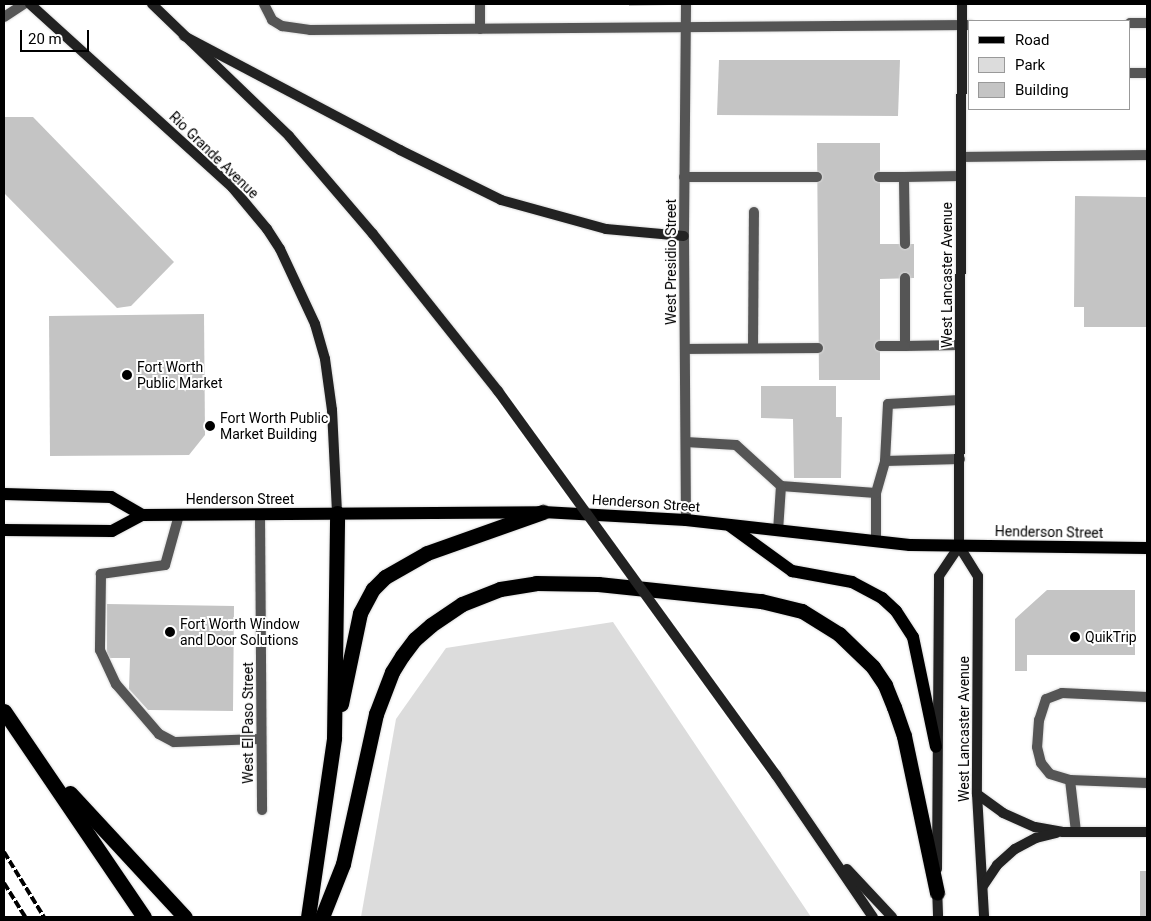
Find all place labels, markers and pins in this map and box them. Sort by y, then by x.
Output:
place label: Fort Worth Public Market [137,359,223,392]
marker: Fort Worth Public Market [121,369,133,381]
place label: Fort Worth Public Market Building [220,410,328,442]
marker: Fort Worth Public Market Building [204,420,216,432]
place label: Fort Worth Window and Door Solutions [180,616,300,648]
marker: Fort Worth Window and Door Solutions [164,626,176,638]
place label: QuikTrip [1085,629,1137,645]
marker: QuikTrip [1069,631,1081,643]

